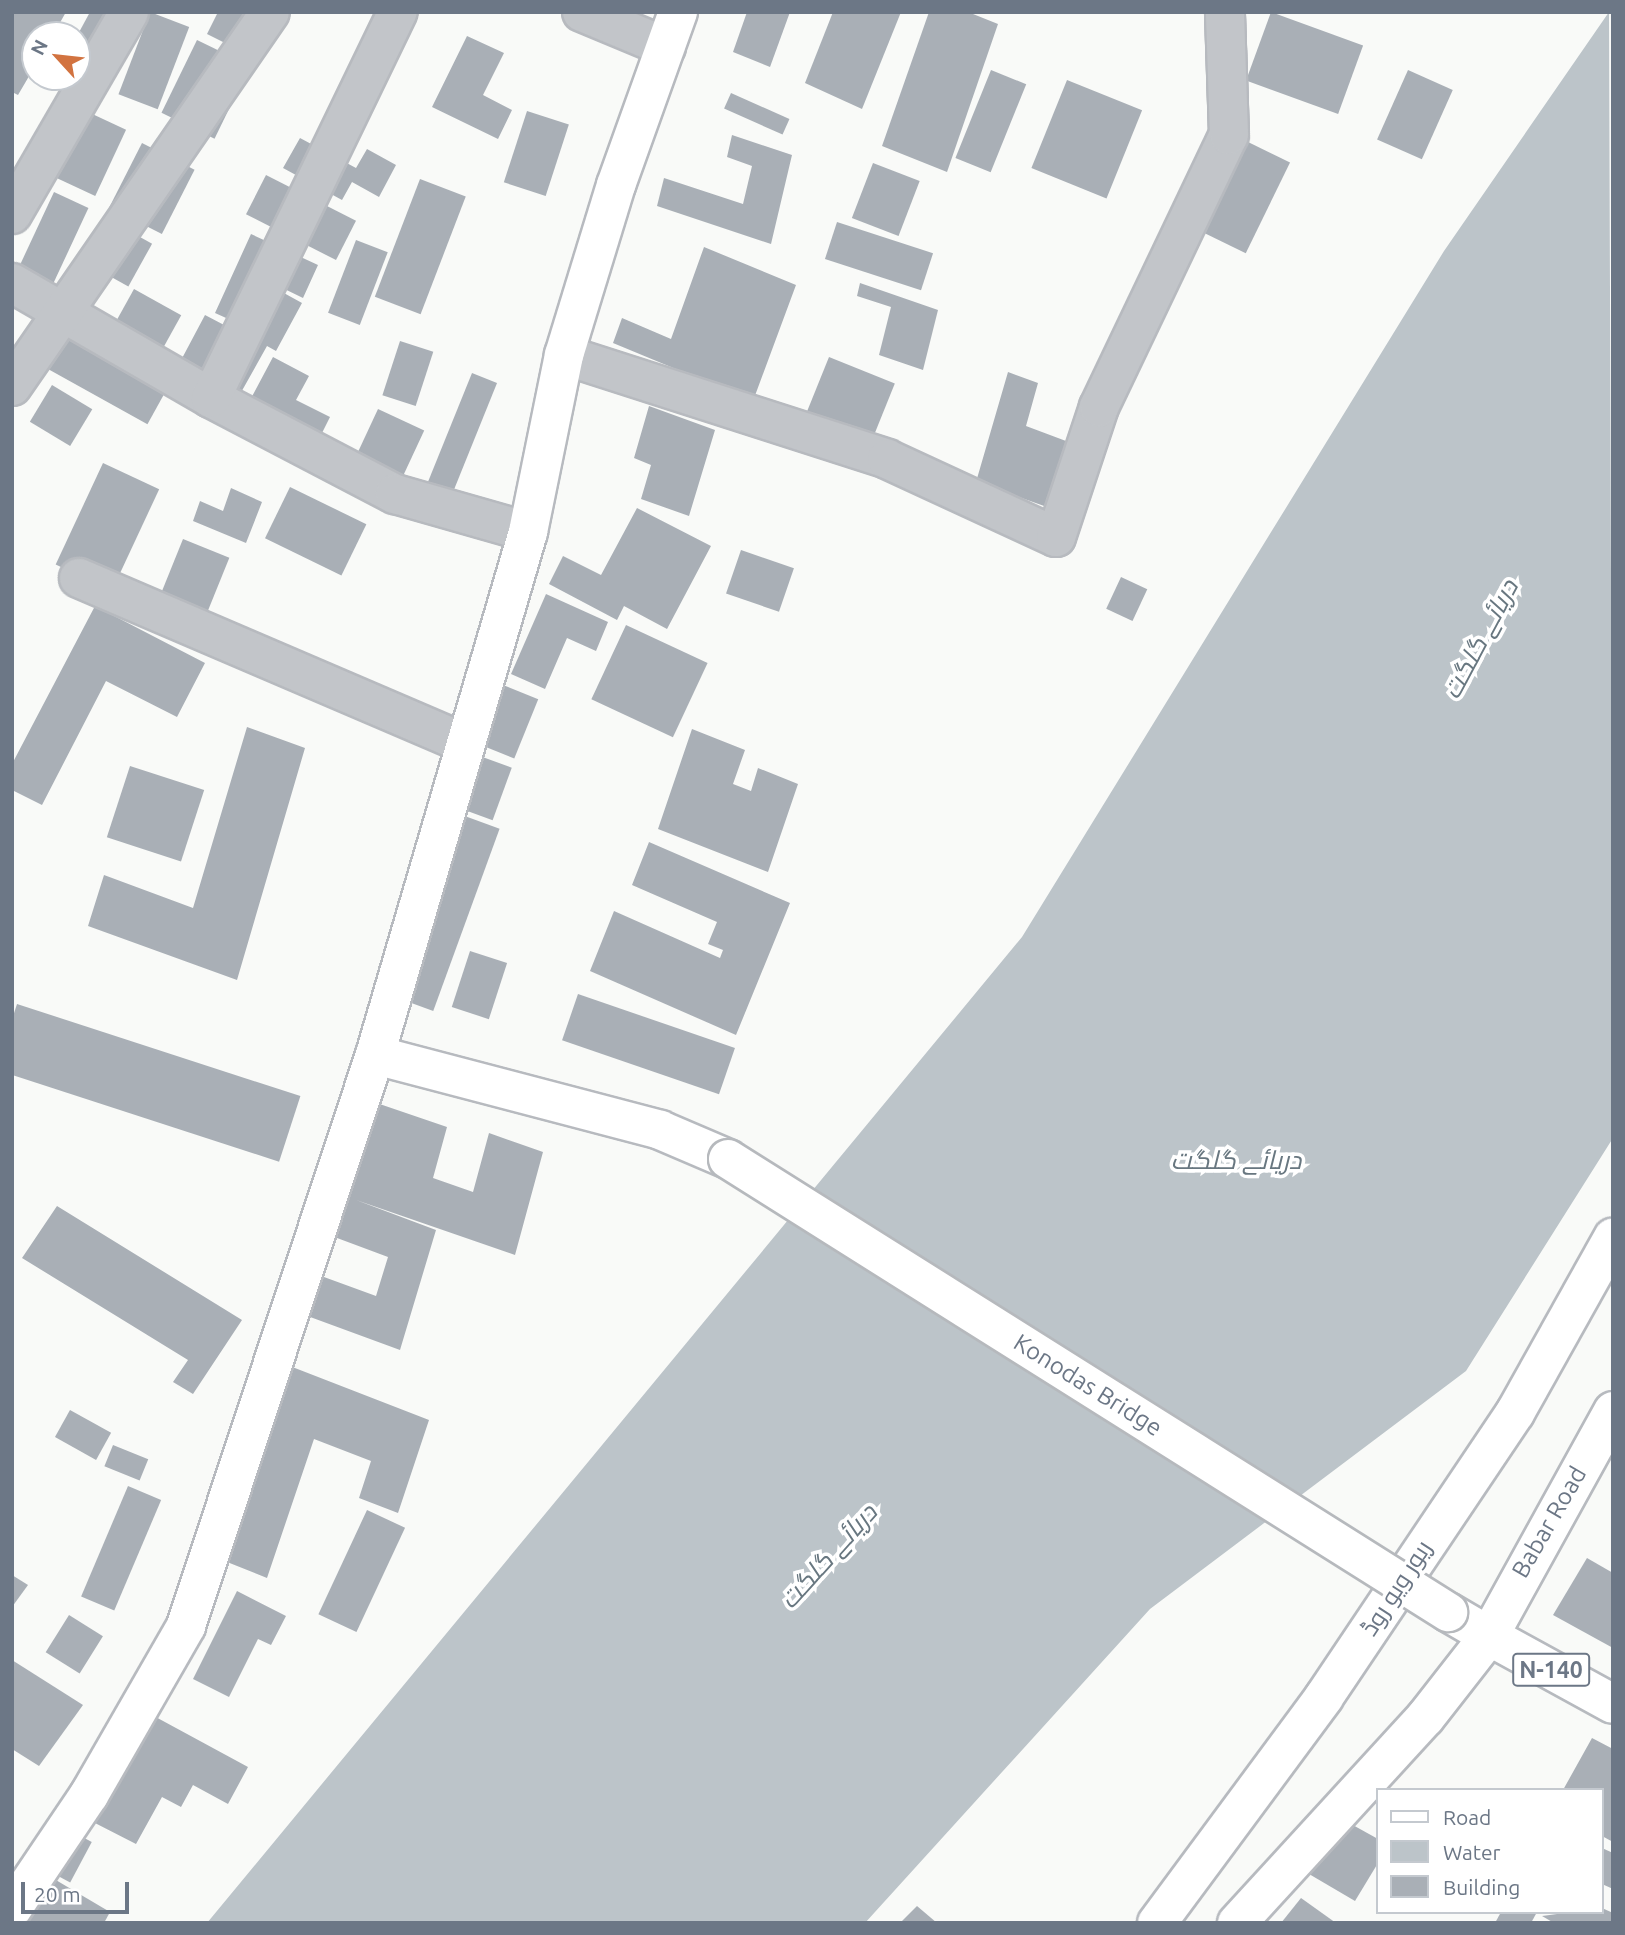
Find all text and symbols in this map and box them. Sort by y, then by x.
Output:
north arrow [21,21,91,91]
text: N [26,36,52,59]
water label: دریائے گلگت [1436,574,1524,704]
water label: دریائے گلگت [1171,1144,1301,1176]
street label: Konodas Bridge [1008,1328,1168,1442]
street label: Babar Road [1506,1461,1592,1583]
water label: دریائے گلگت [773,1497,883,1615]
street label: ریور ویو روڈ [1354,1535,1438,1641]
road number: N-140 [1511,1651,1591,1690]
legend [1376,1788,1604,1914]
text: Road [1443,1805,1491,1829]
text: Water [1443,1840,1501,1864]
scale bar [24,1868,133,1912]
text: Building [1443,1875,1520,1899]
text: 20 m [34,1882,81,1906]

